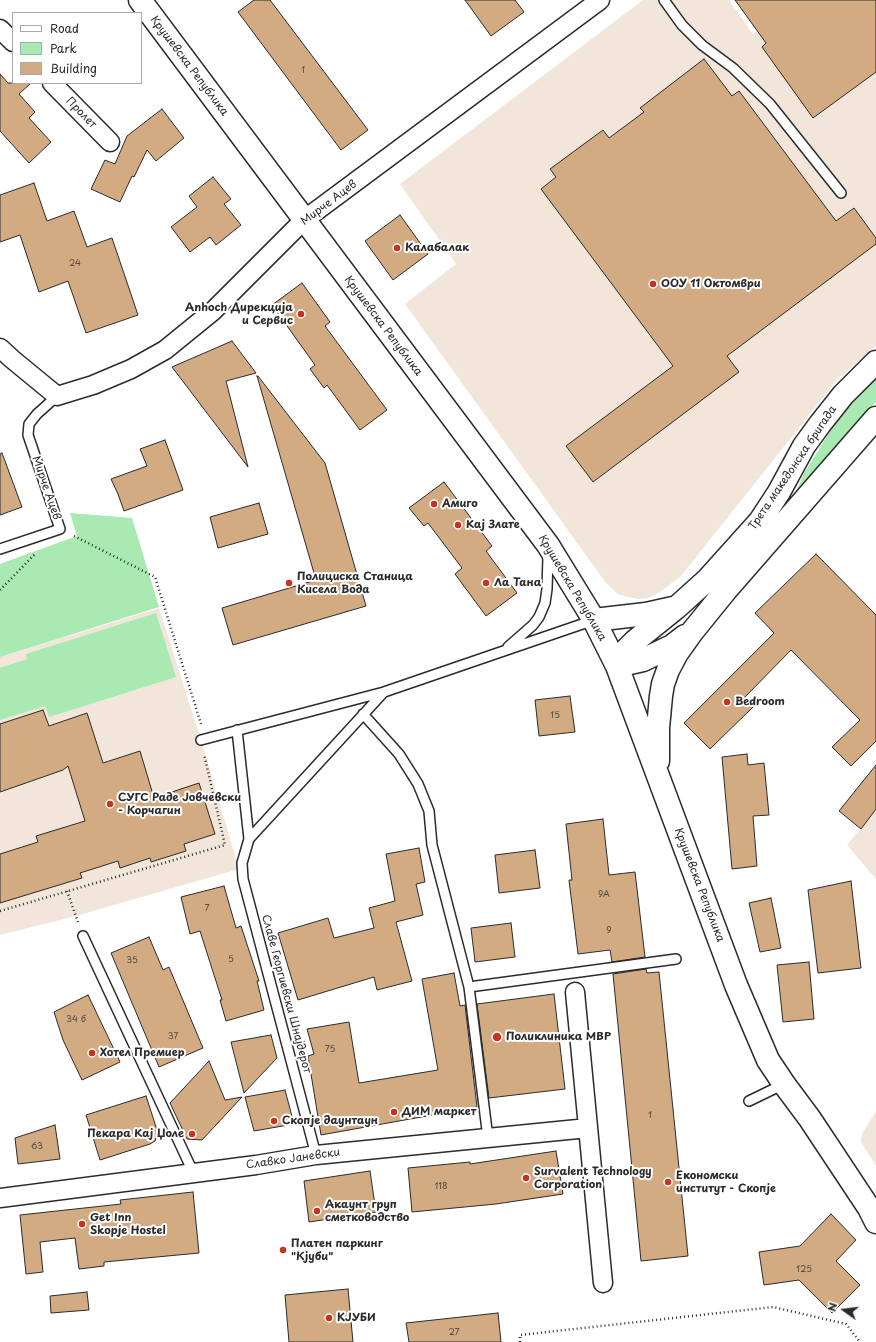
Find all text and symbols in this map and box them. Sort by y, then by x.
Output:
legend [12,12,142,84]
street label: Крушевска Република [147,14,231,118]
text: Road [50,19,79,37]
text: Park [50,39,77,57]
text: Building [50,59,97,77]
house number: 1 [301,66,305,76]
street label: Пролет [63,95,99,131]
street label: Мирче Ацев [299,178,359,228]
place label: Калабалак [405,241,469,255]
marker: Калабалак [392,243,402,253]
house number: 24 [69,259,81,269]
street label: Крушевска Република [341,274,425,378]
place label: ООУ 11 Октомври [661,277,761,291]
marker: ООУ 11 Октомври [648,279,658,289]
place label: Anhoch Дирекција и Сервис [185,301,293,327]
marker: Anhoch Дирекција и Сервис [296,309,306,319]
street label: Трета македонска бригада [746,403,840,533]
street label: Мирче Ацев [29,454,63,522]
place label: Амиго [442,497,478,511]
marker: Амиго [429,499,439,509]
place label: Кај Злате [466,518,520,532]
marker: Кај Злате [453,520,463,530]
street label: Крушевска Република [535,533,609,643]
place label: Полициска Станица Кисела Вода [297,570,413,596]
place label: Ла Тана [494,576,541,590]
marker: Полициска Станица Кисела Вода [284,578,294,588]
marker: Ла Тана [481,578,491,588]
place label: Bedroom [735,695,785,709]
marker: Bedroom [722,697,732,707]
house number: 15 [550,711,560,721]
place label: СУГС Раде Јовчевски - Корчагин [118,791,241,817]
marker: СУГС Раде Јовчевски - Корчагин [105,799,115,809]
street label: Крушевска Република [671,826,727,944]
house number: 9А [598,890,610,900]
house number: 7 [204,904,210,914]
street label: Славе Георгиевски Шнајдерот [258,913,314,1075]
house number: 9 [606,926,612,936]
house number: 5 [228,955,234,965]
house number: 35 [126,956,138,966]
house number: 34 б [66,1015,86,1025]
place label: Поликлиника МВР [506,1030,611,1044]
marker: Поликлиника МВР [491,1031,503,1043]
house number: 37 [168,1032,178,1042]
house number: 75 [325,1045,335,1055]
place label: Хотел Премиер [100,1046,184,1060]
marker: Хотел Премиер [87,1048,97,1058]
place label: ДИМ маркет [402,1105,476,1119]
marker: ДИМ маркет [389,1107,399,1117]
house number: 1 [648,1111,652,1121]
place label: Скопје даунтаун [282,1114,378,1128]
marker: Скопје даунтаун [269,1116,279,1126]
place label: Пекара Кај Џоле [87,1127,184,1141]
marker: Пекара Кај Џоле [187,1129,197,1139]
house number: 63 [31,1142,43,1152]
street label: Славко Јаневски [245,1146,341,1172]
place label: Survalent Technology Corporation [534,1165,652,1191]
place label: Економски институт - Скопје [676,1169,776,1195]
marker: Survalent Technology Corporation [521,1173,531,1183]
marker: Економски институт - Скопје [663,1177,673,1187]
house number: 118 [434,1182,448,1192]
place label: Акаунт груп сметководство [325,1198,409,1224]
marker: Акаунт груп сметководство [312,1206,322,1216]
place label: Get Inn Skopje Hostel [90,1211,166,1237]
marker: Get Inn Skopje Hostel [77,1219,87,1229]
place label: Платен паркинг "Кјуби" [291,1237,383,1263]
marker: Платен паркинг "Кјуби" [278,1245,288,1255]
house number: 125 [796,1265,812,1275]
north arrow [824,1290,864,1330]
text: N [823,1301,841,1313]
place label: КЈУБИ [337,1311,376,1325]
marker: КЈУБИ [324,1313,334,1323]
house number: 27 [448,1328,460,1338]

